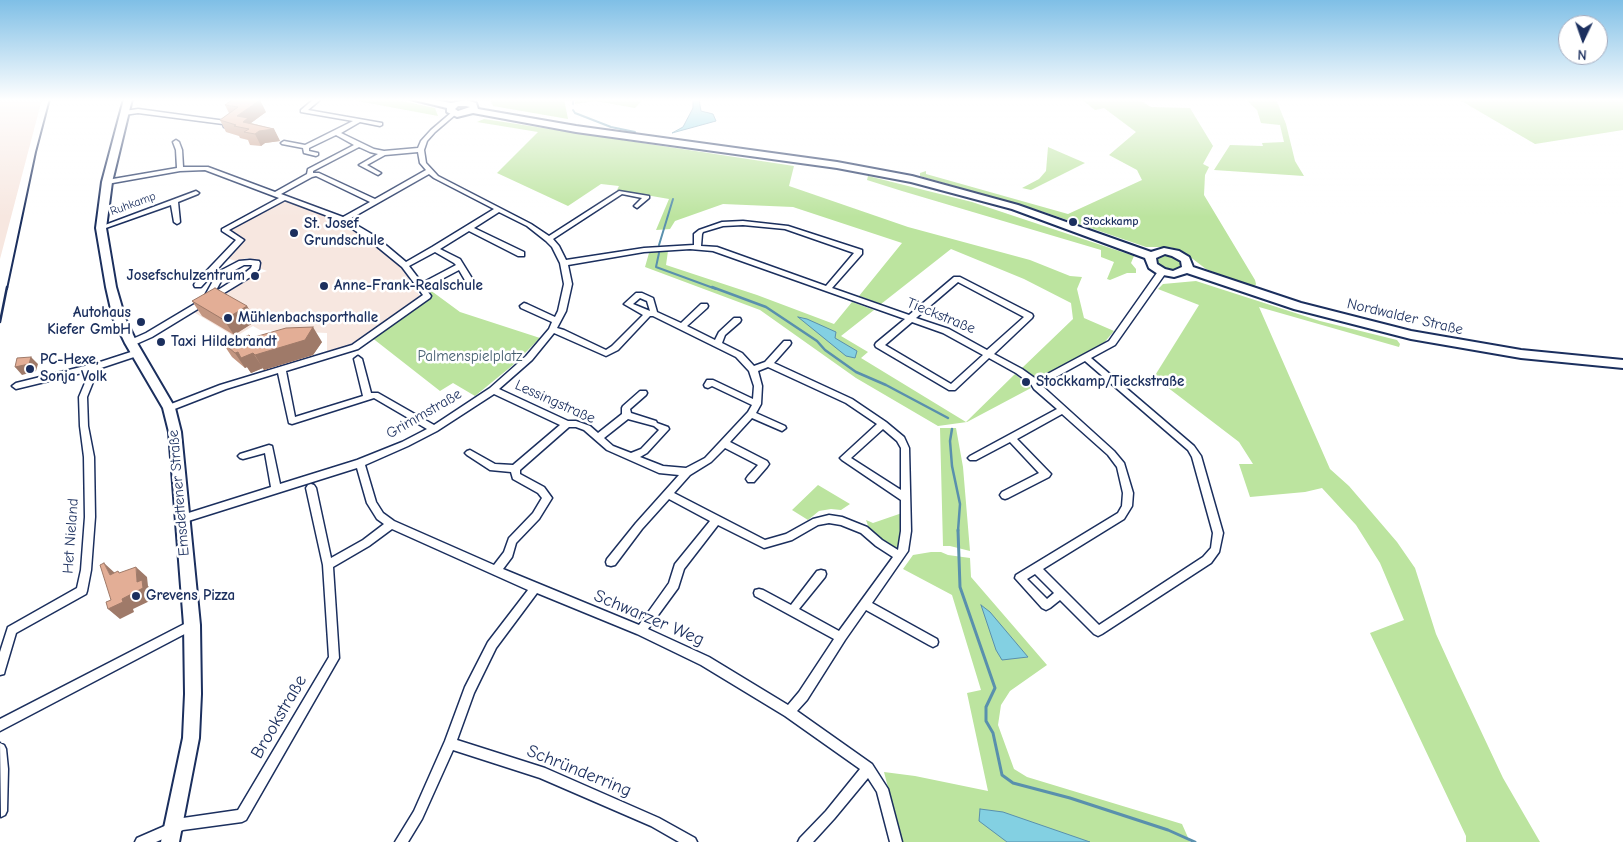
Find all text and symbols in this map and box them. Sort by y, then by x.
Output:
north arrow [1558,15,1608,65]
text: N [1577,46,1587,63]
street label: Ruhkamp [108,189,158,219]
place label: St. Josef Grundschule [304,215,384,250]
place label: Stockkamp [1083,215,1138,229]
marker: Stockkamp [1067,216,1079,228]
marker: St. Josef Grundschule [288,227,300,239]
place label: Josefschulzentrum [127,267,245,285]
marker: Josefschulzentrum [249,270,261,282]
place label: Anne-Frank-Realschule [334,277,483,295]
marker: Anne-Frank-Realschule [318,280,330,292]
street label: Tieckstraße [904,294,978,338]
street label: Nordwalder Straße [1345,295,1465,339]
place label: Autohaus Kiefer GmbH [47,304,131,339]
place label: Mühlenbachsporthalle [238,309,378,327]
marker: Mühlenbachsporthalle [222,312,234,324]
marker: Autohaus Kiefer GmbH [135,316,147,328]
place label: Taxi Hildebrandt [171,333,277,351]
marker: Taxi Hildebrandt [155,336,167,348]
park label: Palmenspielplatz [417,348,523,366]
place label: PC-Hexe, Sonja Volk [40,351,107,386]
marker: PC-Hexe, Sonja Volk [24,363,36,375]
place label: Stockkamp/Tieckstraße [1036,373,1184,391]
street label: Lessingstraße [512,376,598,428]
marker: Stockkamp/Tieckstraße [1020,376,1032,388]
street label: Grimmstraße [383,385,465,443]
street label: Emsdettener Straße [165,429,193,557]
street label: Het Nieland [59,498,83,574]
street label: Schwarzer Weg [591,585,707,651]
place label: Grevens Pizza [146,587,235,605]
marker: Grevens Pizza [130,590,142,602]
street label: Brookstraße [246,671,312,763]
street label: Schründerring [524,740,634,802]

